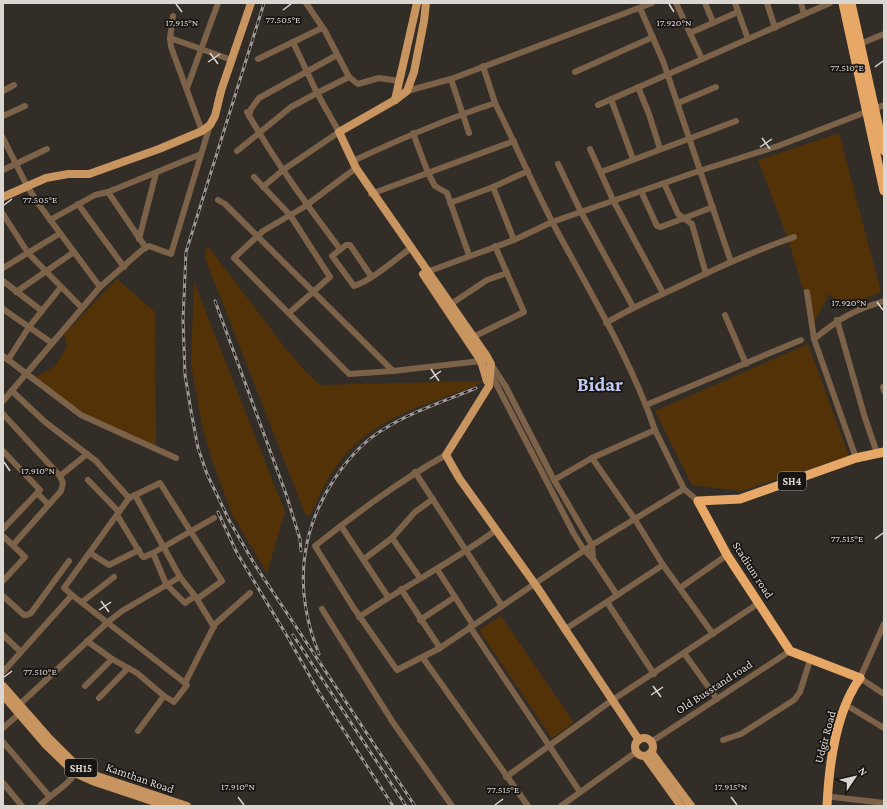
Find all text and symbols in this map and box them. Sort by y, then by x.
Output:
text: 77.505°E [265,14,301,25]
text: 17.915°N [166,17,199,28]
text: 17.920°N [656,17,692,28]
text: 77.510°E [830,62,864,73]
text: 77.505°E [22,194,58,205]
text: 17.920°N [831,297,867,308]
district label: Bidar [577,373,623,395]
text: 17.910°N [21,465,55,476]
road number: SH4 [778,472,806,490]
text: 77.515°E [831,533,864,544]
street label: Stadium road [730,539,777,601]
street label: Old Busstand road [673,657,755,717]
text: 77.510°E [23,666,57,677]
street label: Udgir Road [811,709,839,765]
north arrow [835,757,875,797]
road number: SH15 [65,759,97,777]
street label: Kamthan Road [104,760,176,796]
text: N [856,765,871,778]
text: 17.910°N [221,781,255,792]
text: 17.915°N [715,781,748,792]
text: 77.515°E [487,784,520,795]

